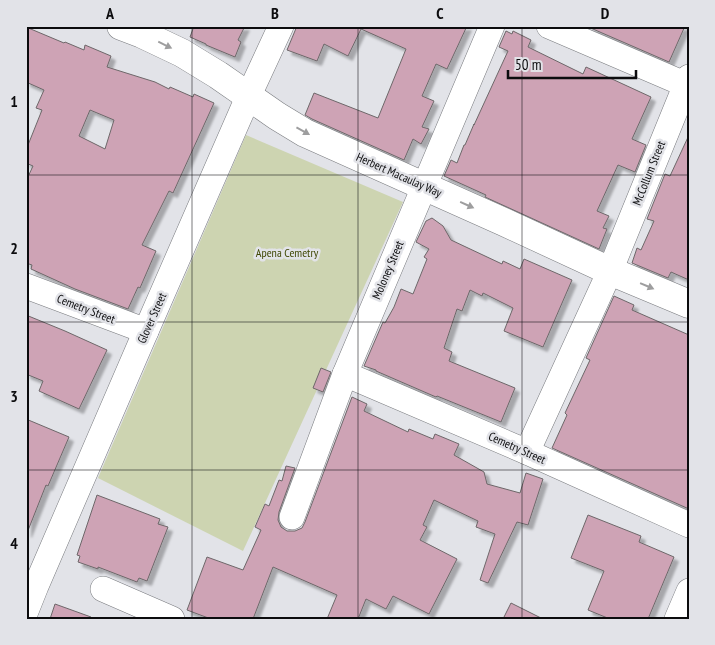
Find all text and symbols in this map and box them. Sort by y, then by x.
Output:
text: A [105,3,115,23]
text: B [271,3,279,23]
text: C [436,3,444,23]
text: D [601,3,610,23]
one-way arrow [158,41,173,49]
scale bar [508,48,635,80]
text: 50 m [515,55,541,74]
text: 1 [10,91,18,111]
one-way arrow [296,127,309,136]
street label: McCollum Street [629,138,669,207]
street label: Herbert Macaulay Way [354,149,445,200]
one-way arrow [460,202,474,210]
text: 2 [10,238,18,258]
street label: Moloney Street [368,238,407,301]
park label: Apena Cemetry [256,245,319,260]
one-way arrow [640,282,655,290]
street label: Glover Street [134,289,170,346]
street label: Cemetry Street [55,291,118,327]
text: 3 [10,386,18,406]
street label: Cemetry Street [486,428,549,467]
text: 4 [10,533,18,553]

